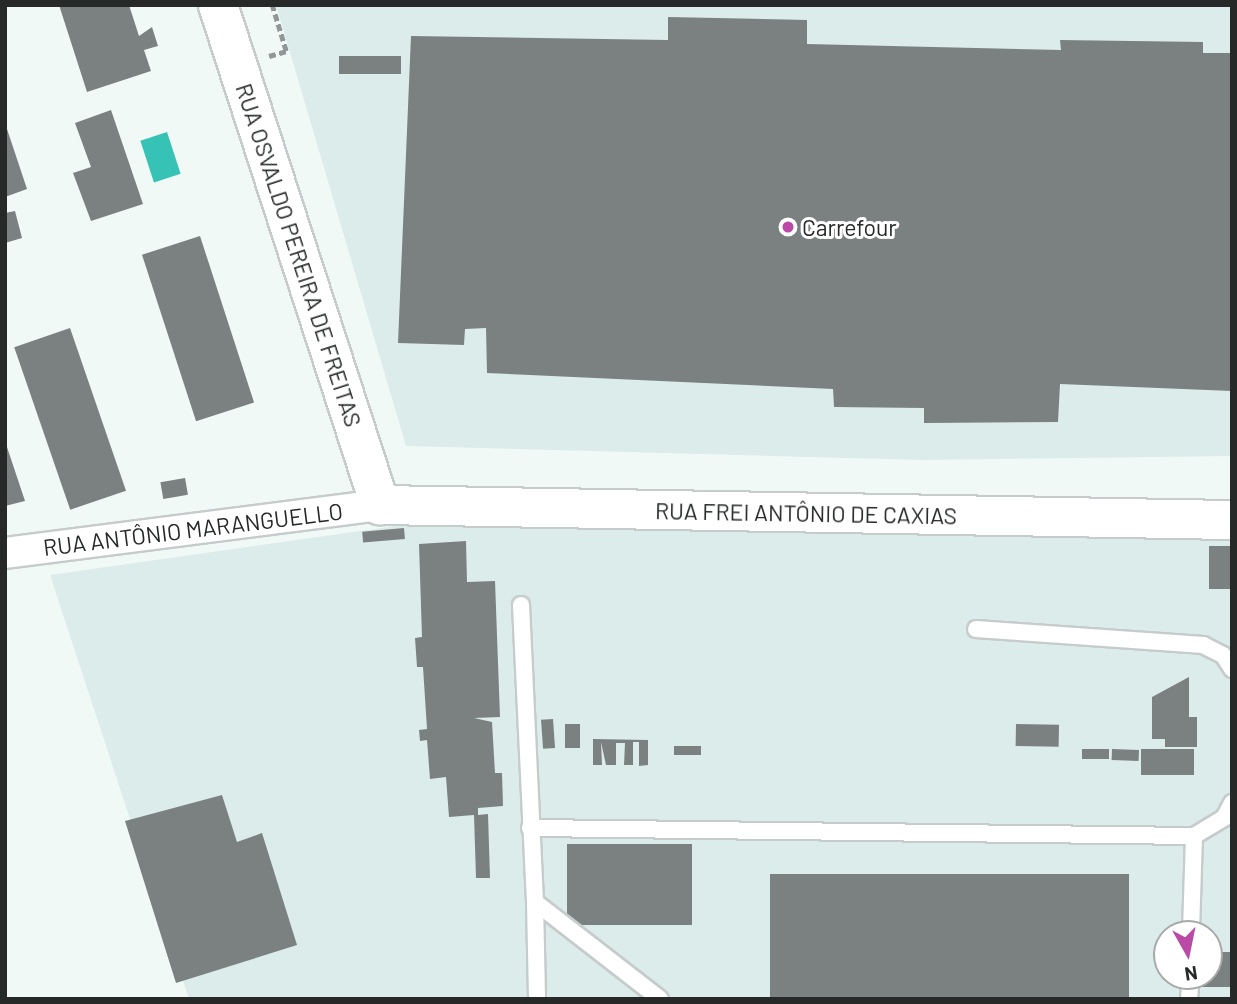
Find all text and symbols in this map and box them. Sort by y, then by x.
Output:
street label: RUA OSVALDO PEREIRA DE FREITAS [230,80,368,430]
place label: Carrefour [802,213,897,241]
marker: Carrefour [780,219,796,235]
street label: RUA ANTÔNIO MARANGUELLO [42,497,344,561]
street label: RUA FREI ANTÔNIO DE CAXIAS [655,497,957,529]
north arrow [1153,920,1223,990]
text: N [1183,962,1199,987]

